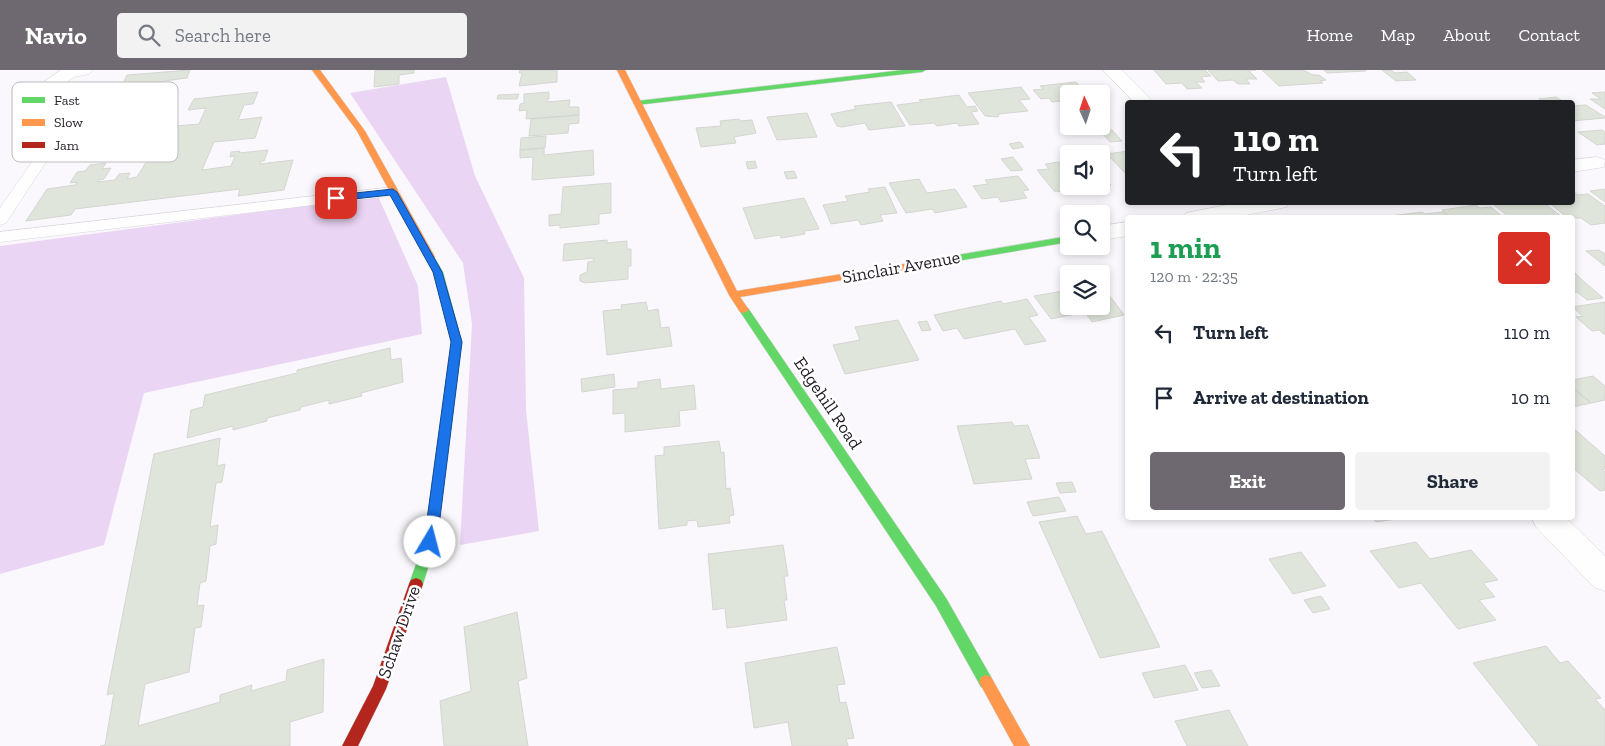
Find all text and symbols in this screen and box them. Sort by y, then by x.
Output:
search box [117,13,467,58]
text: Navio [25,21,87,50]
icon: search [135,21,163,49]
text: Search here [175,24,271,47]
text: Home [1306,24,1353,46]
text: Map [1381,24,1415,46]
text: About [1443,24,1490,46]
text: Contact [1518,24,1580,46]
legend [12,82,178,162]
north arrow [1060,85,1110,135]
map controls [1060,85,1110,315]
text: Fast [54,92,81,109]
text: Slow [54,114,83,131]
text: 110 m [1233,118,1319,160]
icon: left [1150,120,1215,185]
text: Jam [54,137,79,154]
button: sound [1060,145,1110,195]
text: Turn left [1233,160,1317,187]
pin [315,177,357,219]
icon: arrive [322,184,350,212]
button: search [1060,205,1110,255]
text: 1 min [1150,230,1221,266]
button: close [1498,232,1550,284]
street label: Sinclair Avenue [840,246,962,288]
button: layers [1060,265,1110,315]
text: 120 m · 22:35 [1150,267,1238,286]
icon: left [1150,319,1178,347]
text: Turn left [1193,321,1268,344]
text: 110 m [1504,321,1550,344]
street label: Edgehill Road [789,353,867,453]
icon: arrive [1150,384,1178,412]
text: Arrive at destination [1193,386,1369,409]
text: 10 m [1511,386,1550,409]
button: Exit [1150,452,1345,510]
button: Share [1355,452,1550,510]
position arrow [403,515,455,567]
street label: Schaw Drive [373,583,425,681]

